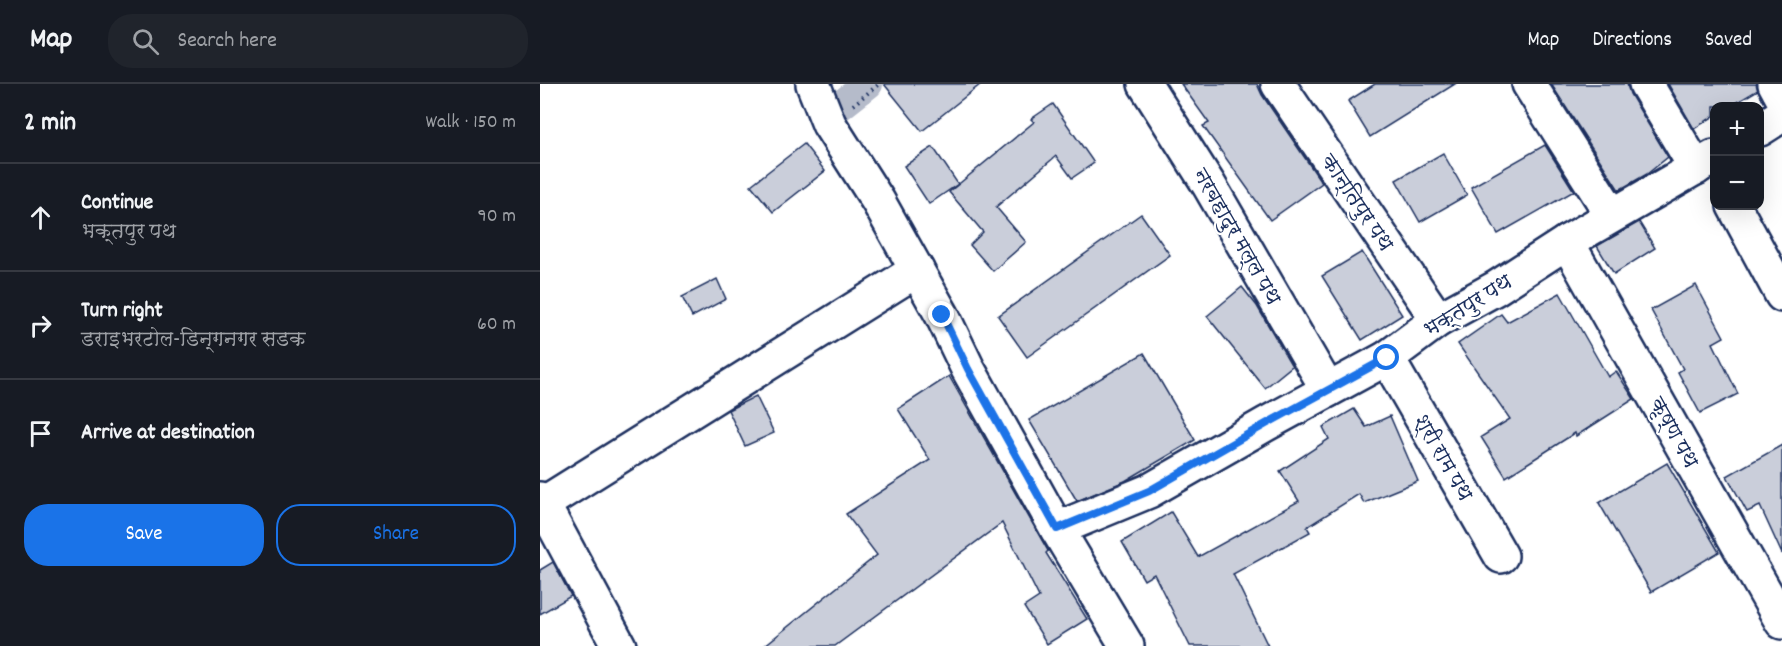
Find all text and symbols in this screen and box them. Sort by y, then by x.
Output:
search box [108,14,528,68]
text: Map [30,21,72,61]
icon: search [129,25,162,58]
text: Search here [177,26,277,57]
text: Map [1528,26,1559,56]
text: Directions [1592,26,1672,56]
text: Saved [1705,26,1752,56]
map controls [1710,102,1764,210]
button: + [1710,102,1764,156]
text: 2 min [24,105,76,142]
text: Walk · 150 m [426,109,516,137]
street label: कान्तिपुर पथ [1311,148,1400,259]
button: − [1710,156,1764,210]
street label: नरबहादुर मल्ल पथ [1184,163,1287,312]
text: Continue [81,188,153,219]
icon: ahead [24,201,57,234]
text: 90 m [478,203,516,231]
text: भक्तपुर पथ [81,219,176,247]
street label: भक्तपुर पथ [1418,268,1520,347]
text: Turn right [81,296,163,327]
route end [928,301,954,327]
icon: right [24,309,57,342]
text: 60 m [477,311,516,339]
text: डराइभरटोल-डिन्गनगर सडक [81,327,306,355]
route start [1373,344,1399,370]
street label: कृष्ण पथ [1640,392,1705,475]
street label: श्री राम पथ [1404,409,1479,508]
icon: arrive [24,417,57,450]
text: Arrive at destination [81,418,255,449]
button: Save [24,504,264,566]
button: Share [276,504,516,566]

